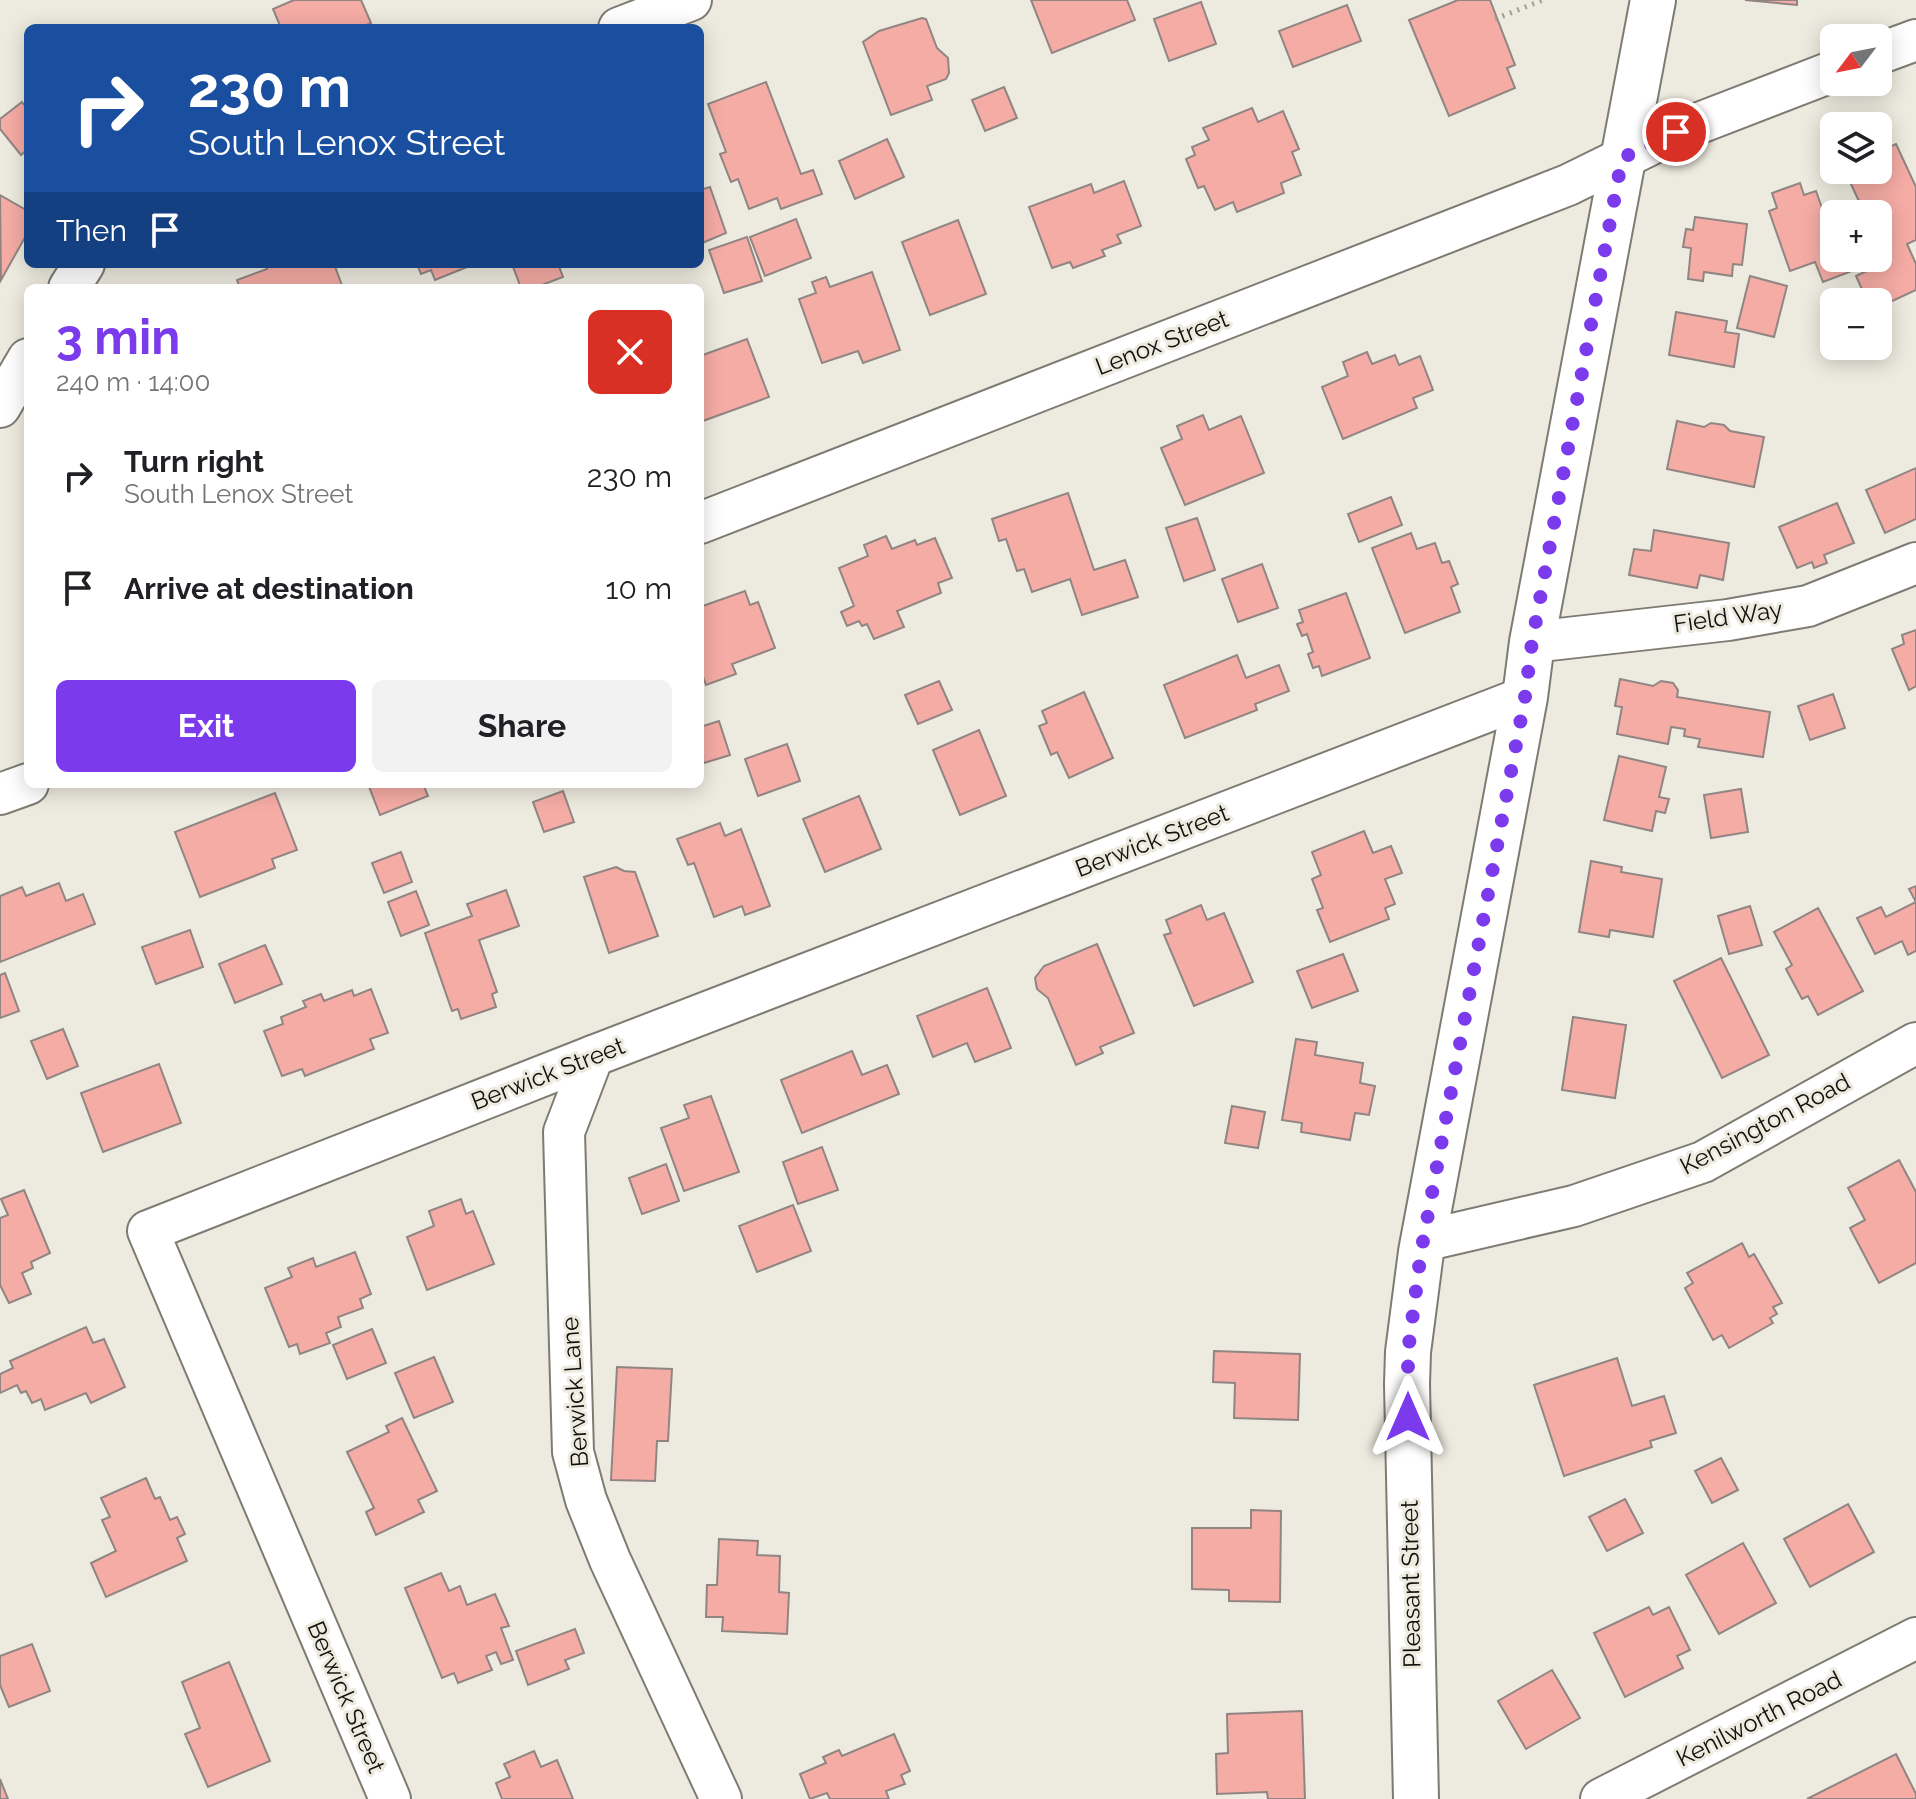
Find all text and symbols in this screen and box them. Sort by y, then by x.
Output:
north arrow [1820,24,1892,96]
map controls [1820,24,1892,360]
text: 230 m [188,54,351,120]
icon: right [56,56,160,160]
pin [1642,98,1710,166]
icon: arrive [1654,110,1698,154]
button: layers [1820,112,1892,184]
text: South Lenox Street [188,121,505,163]
button: + [1820,200,1892,272]
icon: arrive [143,208,187,252]
text: Then [56,213,127,248]
button: − [1820,288,1892,360]
street label: Lenox Street [1091,304,1232,381]
text: 3 min [56,309,180,365]
button: close [588,310,672,394]
text: 240 m · 14:00 [56,367,210,397]
text: Turn right [124,444,264,479]
icon: right [56,454,100,498]
text: 230 m [587,459,672,494]
text: South Lenox Street [124,479,353,509]
icon: arrive [56,566,100,610]
text: Arrive at destination [124,571,414,606]
text: 10 m [606,571,672,606]
street label: Field Way [1672,595,1784,639]
button: Exit [56,680,356,772]
button: Share [372,680,672,772]
street label: Berwick Street [1071,798,1233,883]
street label: Berwick Street [467,1031,629,1116]
street label: Kensington Road [1675,1067,1855,1181]
street label: Berwick Lane [555,1316,594,1468]
position arrow [1366,1375,1450,1459]
street label: Pleasant Street [1395,1500,1426,1668]
street label: Berwick Street [302,1617,391,1777]
street label: Kenilworth Road [1671,1664,1846,1773]

